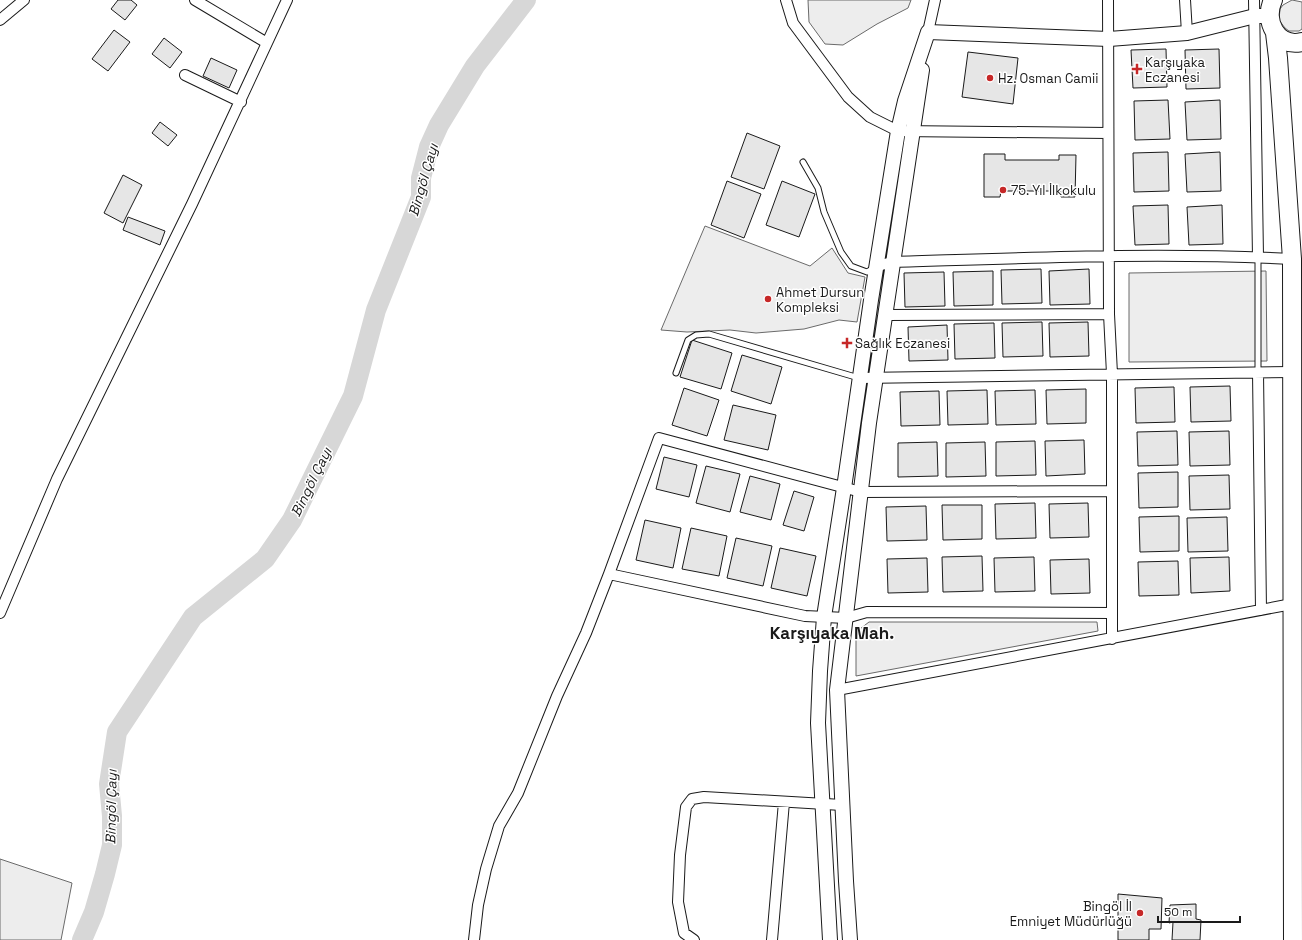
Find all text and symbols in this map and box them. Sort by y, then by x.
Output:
place label: Karşıyaka Eczanesi [1145,54,1205,86]
marker: Karşıyaka Eczanesi [1132,64,1142,74]
place label: Hz. Osman Camii [998,70,1098,87]
marker: Hz. Osman Camii [985,73,995,83]
water label: Bingöl Çayı [404,141,442,218]
place label: 75. Yıl İlkokulu [1011,182,1096,199]
marker: 75. Yıl İlkokulu [998,185,1008,195]
place label: Ahmet Dursun Kompleksi [776,284,864,316]
marker: Ahmet Dursun Kompleksi [763,294,773,304]
place label: Sağlık Eczanesi [855,335,950,352]
marker: Sağlık Eczanesi [842,338,852,348]
water label: Bingöl Çayı [287,444,336,520]
district label: Karşıyaka Mah. [770,622,894,644]
water label: Bingöl Çayı [101,769,121,845]
place label: Bingöl İl Emniyet Müdürlüğü [1010,898,1132,930]
scale bar [1158,898,1240,924]
text: 50 m [1164,904,1192,920]
marker: Bingöl İl Emniyet Müdürlüğü [1135,908,1145,918]

